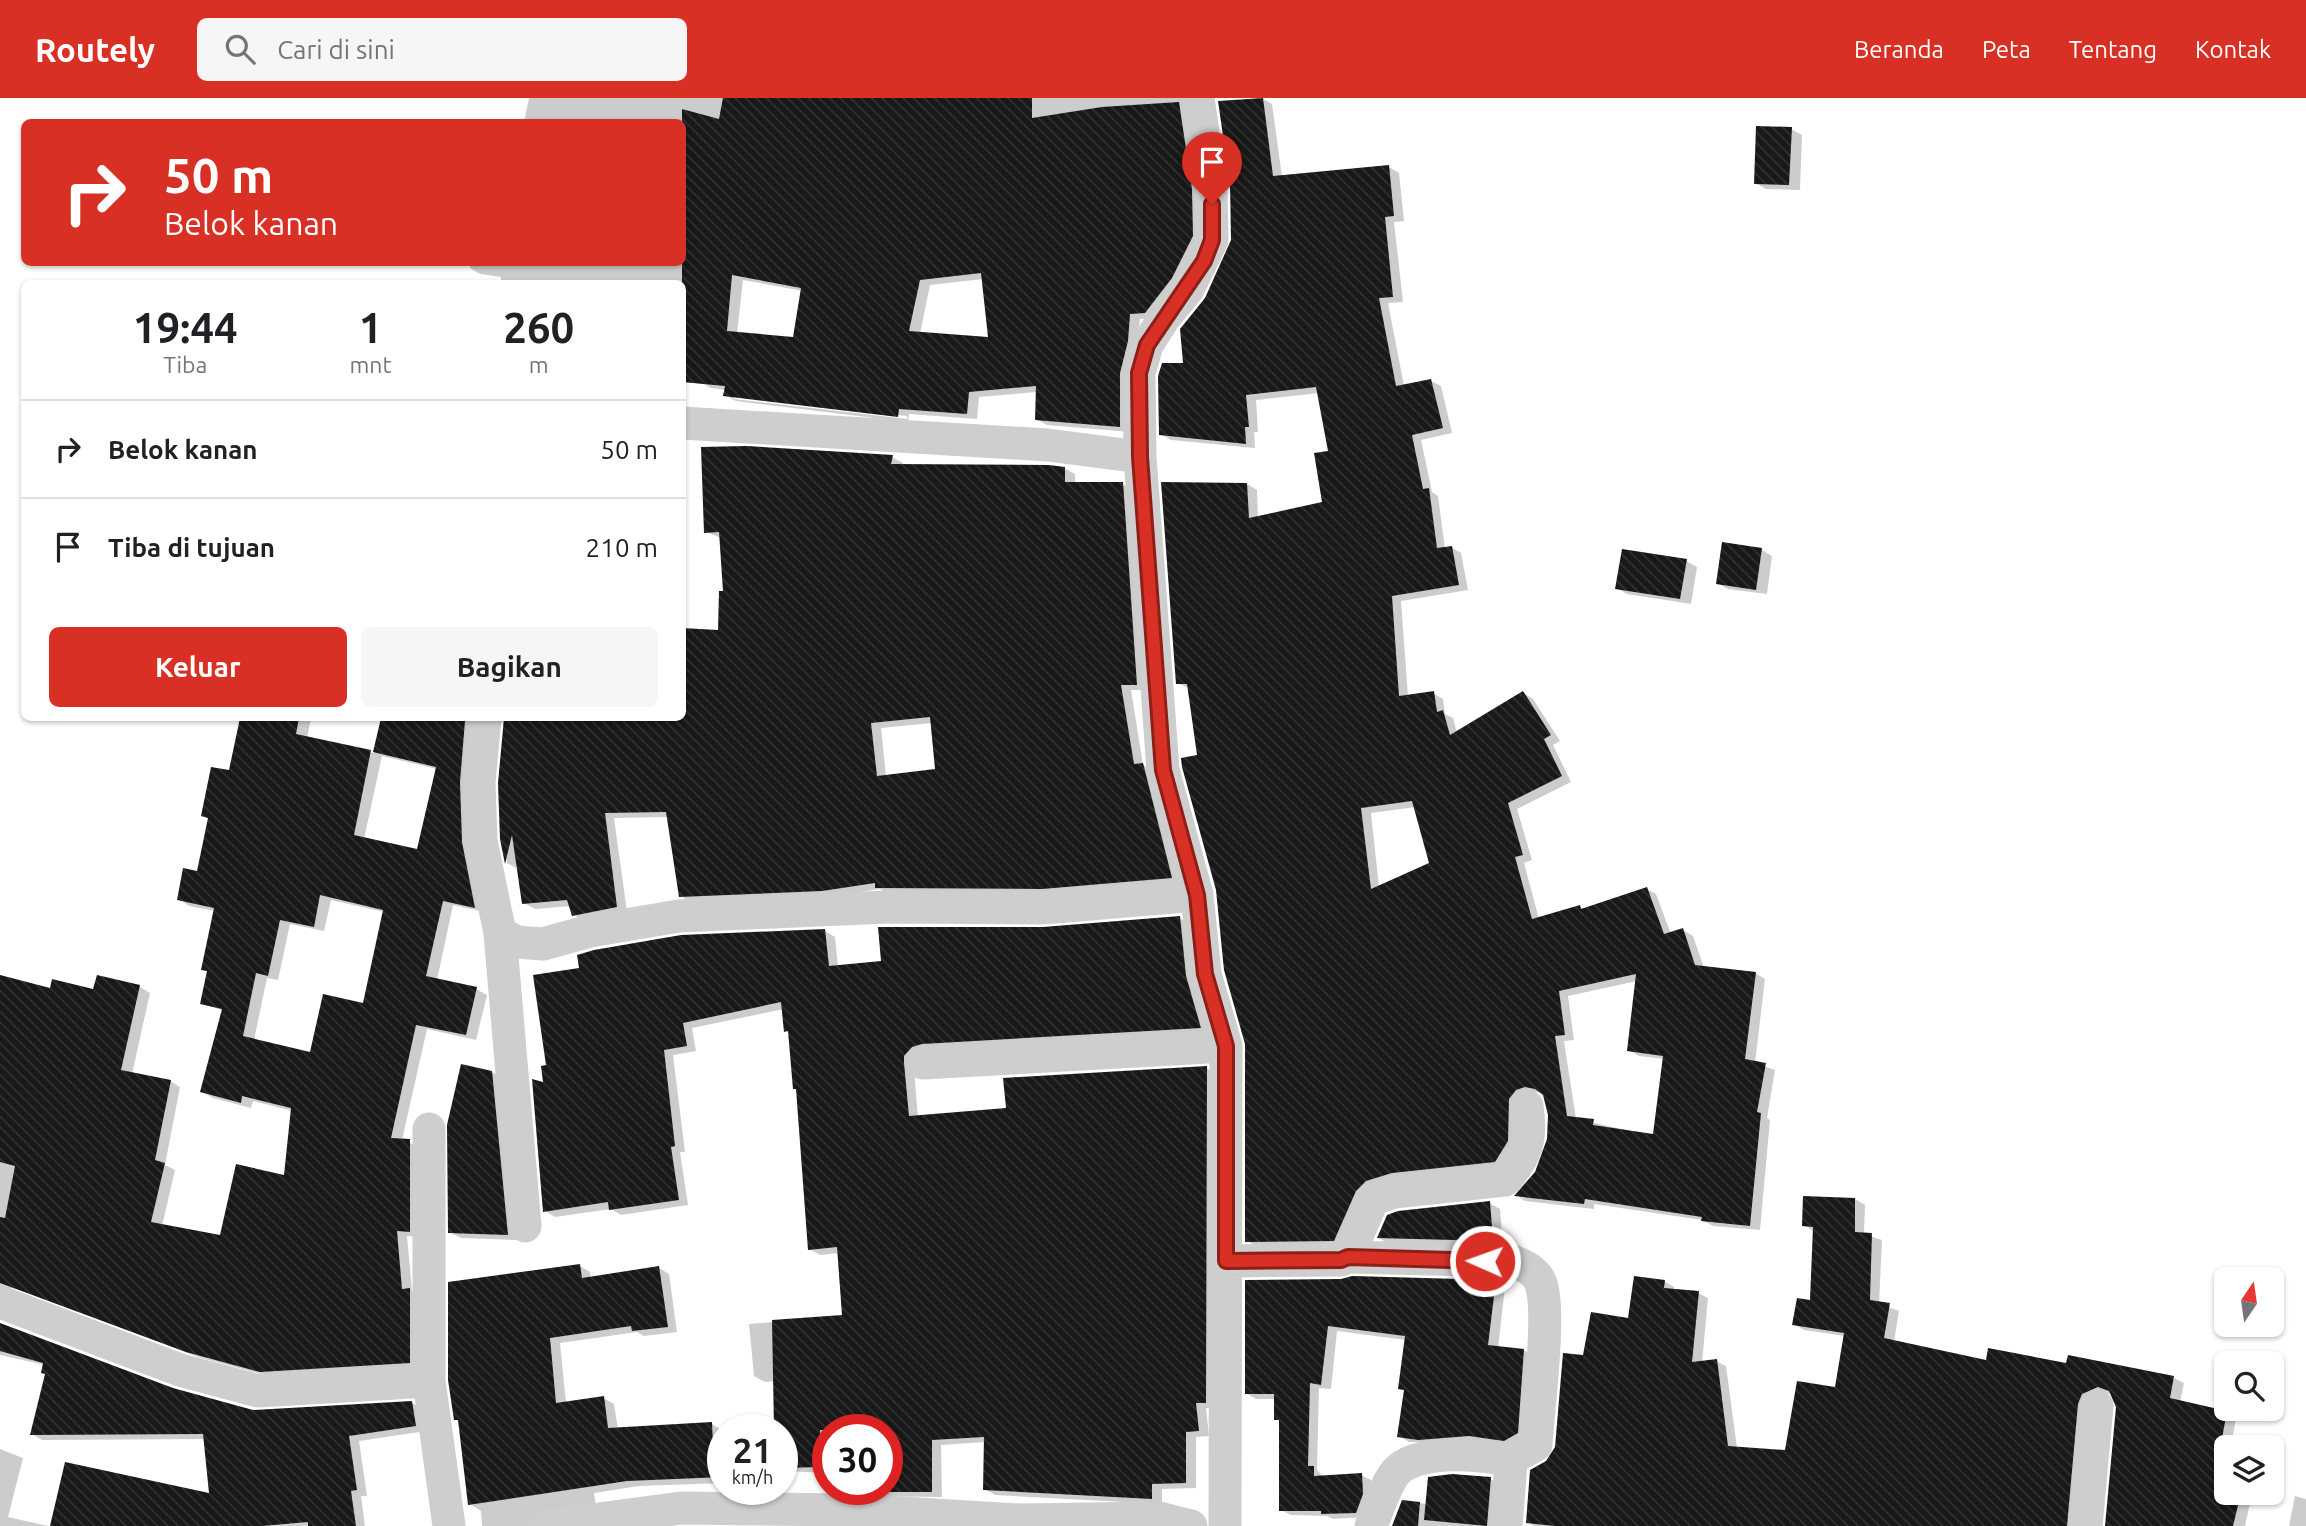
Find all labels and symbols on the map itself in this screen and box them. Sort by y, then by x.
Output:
pin [1182,132,1242,204]
position arrow [1448,1224,1522,1298]
north arrow [2214,1267,2284,1337]
speed limit sign: 30 [812,1414,903,1505]

